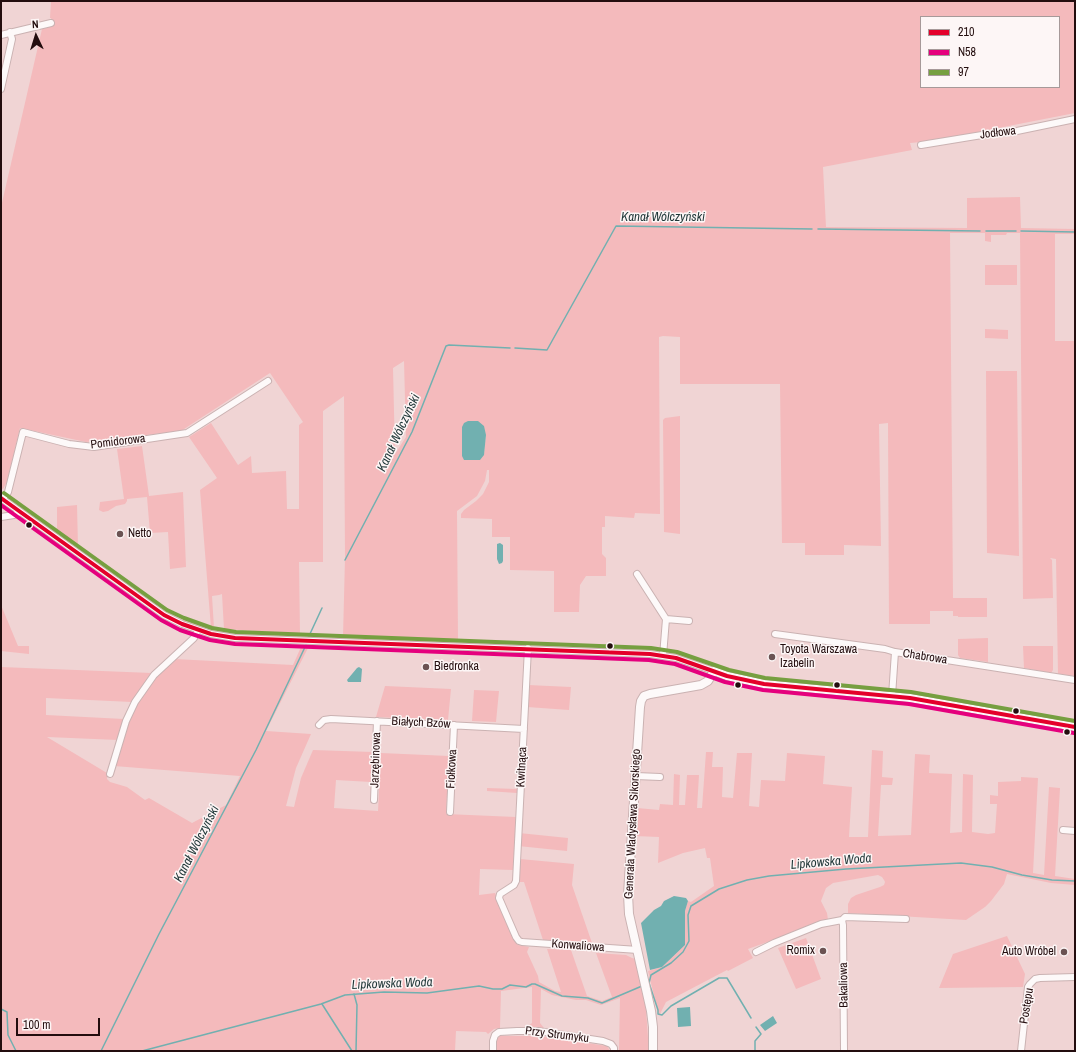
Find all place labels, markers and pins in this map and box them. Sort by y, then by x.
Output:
unlabelled marker [24,520,34,530]
place label: Netto [128,527,152,541]
marker: Netto [115,529,125,539]
unlabelled marker [605,641,615,651]
place label: Toyota Warszawa Izabelin [780,643,857,671]
marker: Toyota Warszawa Izabelin [767,652,777,662]
place label: Biedronka [434,660,479,674]
marker: Biedronka [421,662,431,672]
unlabelled marker [733,680,743,690]
unlabelled marker [832,680,842,690]
unlabelled marker [1011,706,1021,716]
unlabelled marker [1062,727,1072,737]
place label: Romix [787,944,815,958]
place label: Auto Wróbel [1002,945,1056,959]
marker: Romix [818,946,828,956]
marker: Auto Wróbel [1059,947,1069,957]

